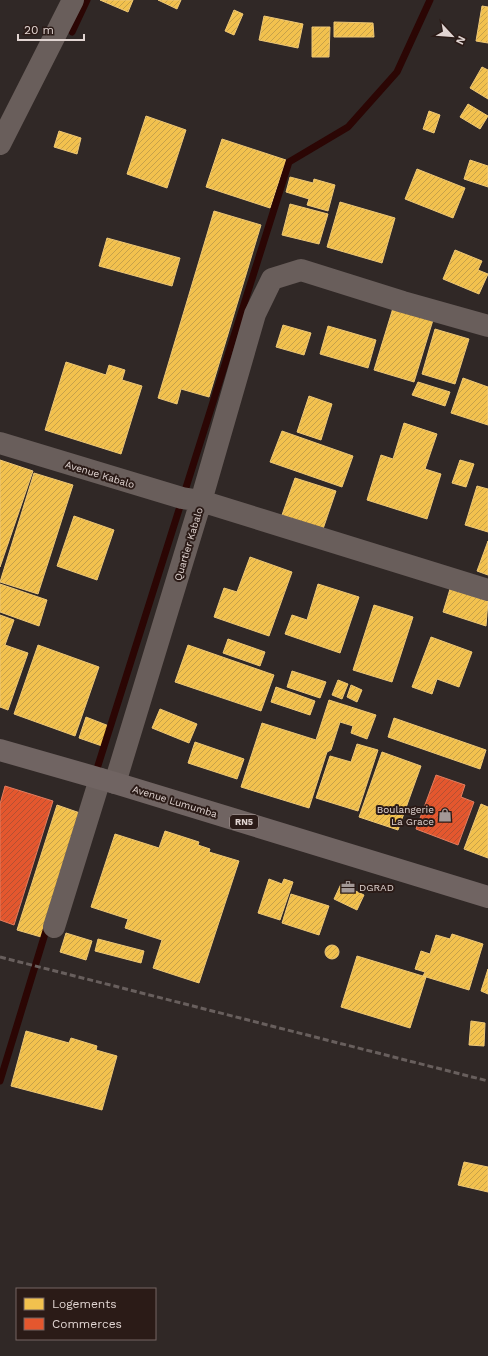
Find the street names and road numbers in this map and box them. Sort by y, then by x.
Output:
street label: Avenue Kabalo [64,459,136,490]
street label: Quartier Kabalo [172,506,205,582]
street label: Avenue Lumumba [131,783,219,820]
road number: RN5 [230,815,258,829]

